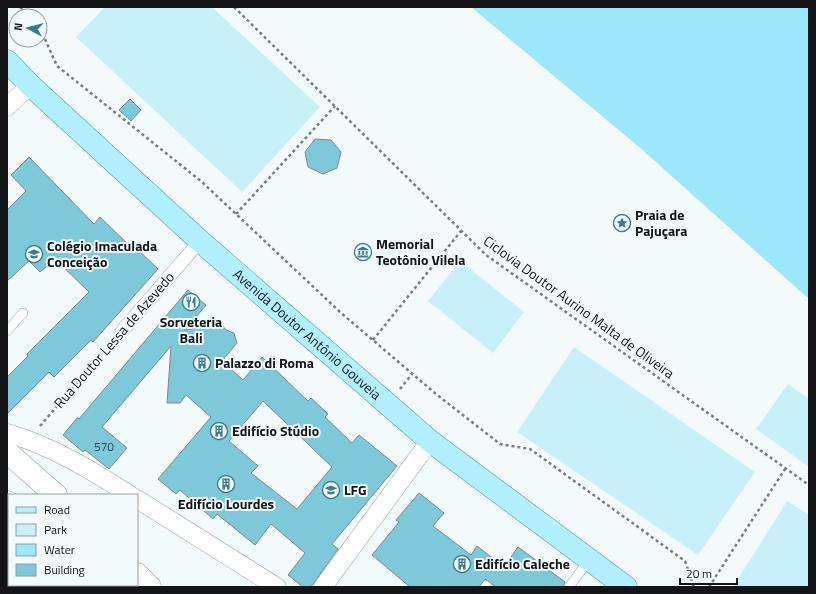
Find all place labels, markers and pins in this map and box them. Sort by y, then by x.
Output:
place label: Praia de Pajuçara [635,204,687,241]
place icon: Praia de Pajuçara [612,213,632,233]
place label: Memorial Teotônio Vilela [376,233,465,270]
place label: Colégio Imaculada Conceição [47,235,157,272]
museum icon: Memorial Teotônio Vilela [353,242,373,262]
school or university icon: Colégio Imaculada Conceição [24,244,44,264]
restaurant icon: Sorveteria Bali [181,292,201,312]
place label: Sorveteria Bali [160,311,222,348]
place label: Palazzo di Roma [215,352,314,373]
building icon: Palazzo di Roma [192,353,212,373]
place label: Edifício Stúdio [232,420,319,441]
building icon: Edifício Stúdio [209,421,229,441]
building icon: Edifício Lourdes [216,474,236,494]
place label: LFG [344,479,367,500]
school or university icon: LFG [321,480,341,500]
place label: Edifício Lourdes [178,493,275,514]
place label: Edifício Caleche [475,553,570,574]
building icon: Edifício Caleche [452,554,472,574]

